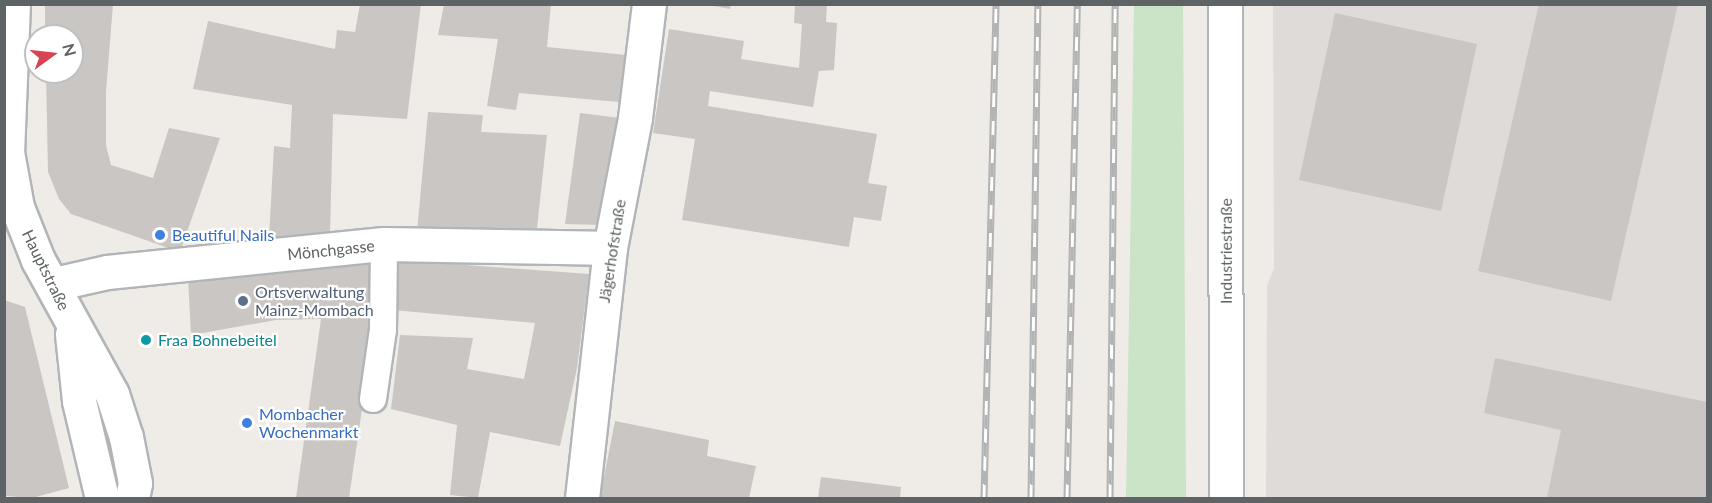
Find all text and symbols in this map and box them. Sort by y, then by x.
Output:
north arrow [24,24,84,84]
text: N [59,41,81,58]
street label: Jägerhofstraße [594,198,630,304]
street label: Industriestraße [1216,198,1236,304]
place label: Beautiful Nails [172,225,274,245]
street label: Hauptstraße [18,226,74,314]
marker: Beautiful Nails [153,228,167,242]
street label: Mönchgasse [286,236,376,264]
place label: Ortsverwaltung Mainz-Mombach [255,282,374,320]
marker: Ortsverwaltung Mainz-Mombach [236,294,250,308]
place label: Fraa Bohnebeitel [158,330,277,350]
marker: Fraa Bohnebeitel [139,333,153,347]
place label: Mombacher Wochenmarkt [259,404,358,442]
marker: Mombacher Wochenmarkt [240,416,254,430]

